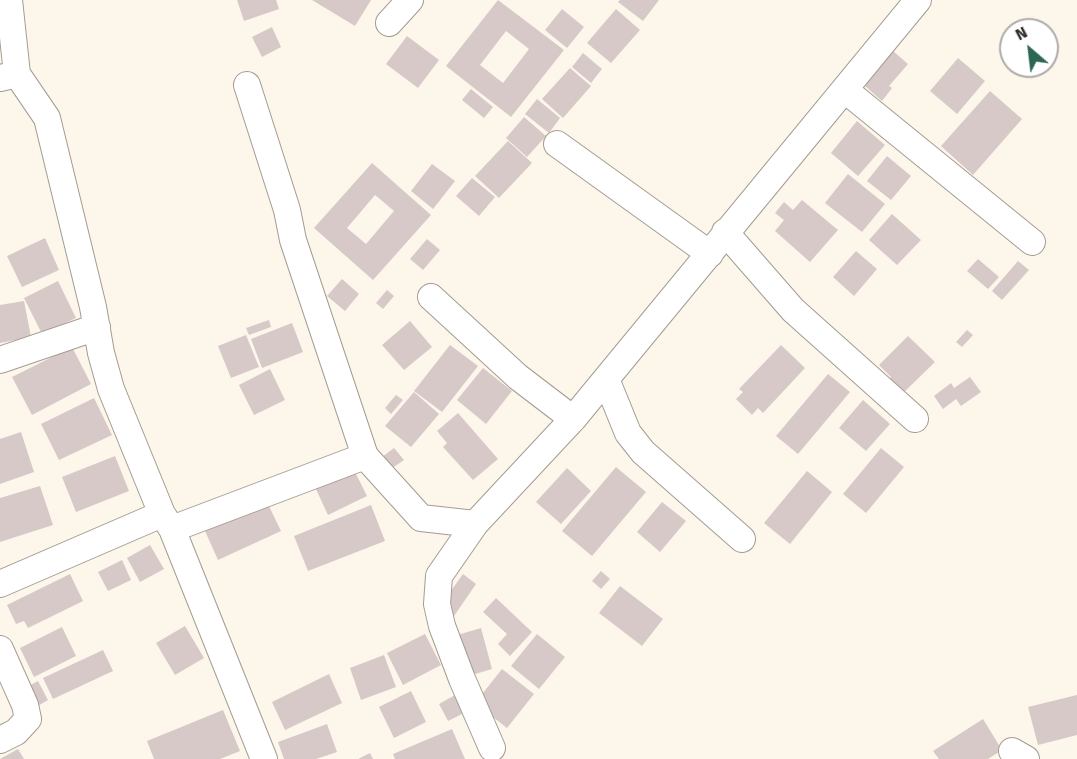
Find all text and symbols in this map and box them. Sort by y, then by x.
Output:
north arrow [999,18,1059,78]
text: N [1012,23,1030,44]

